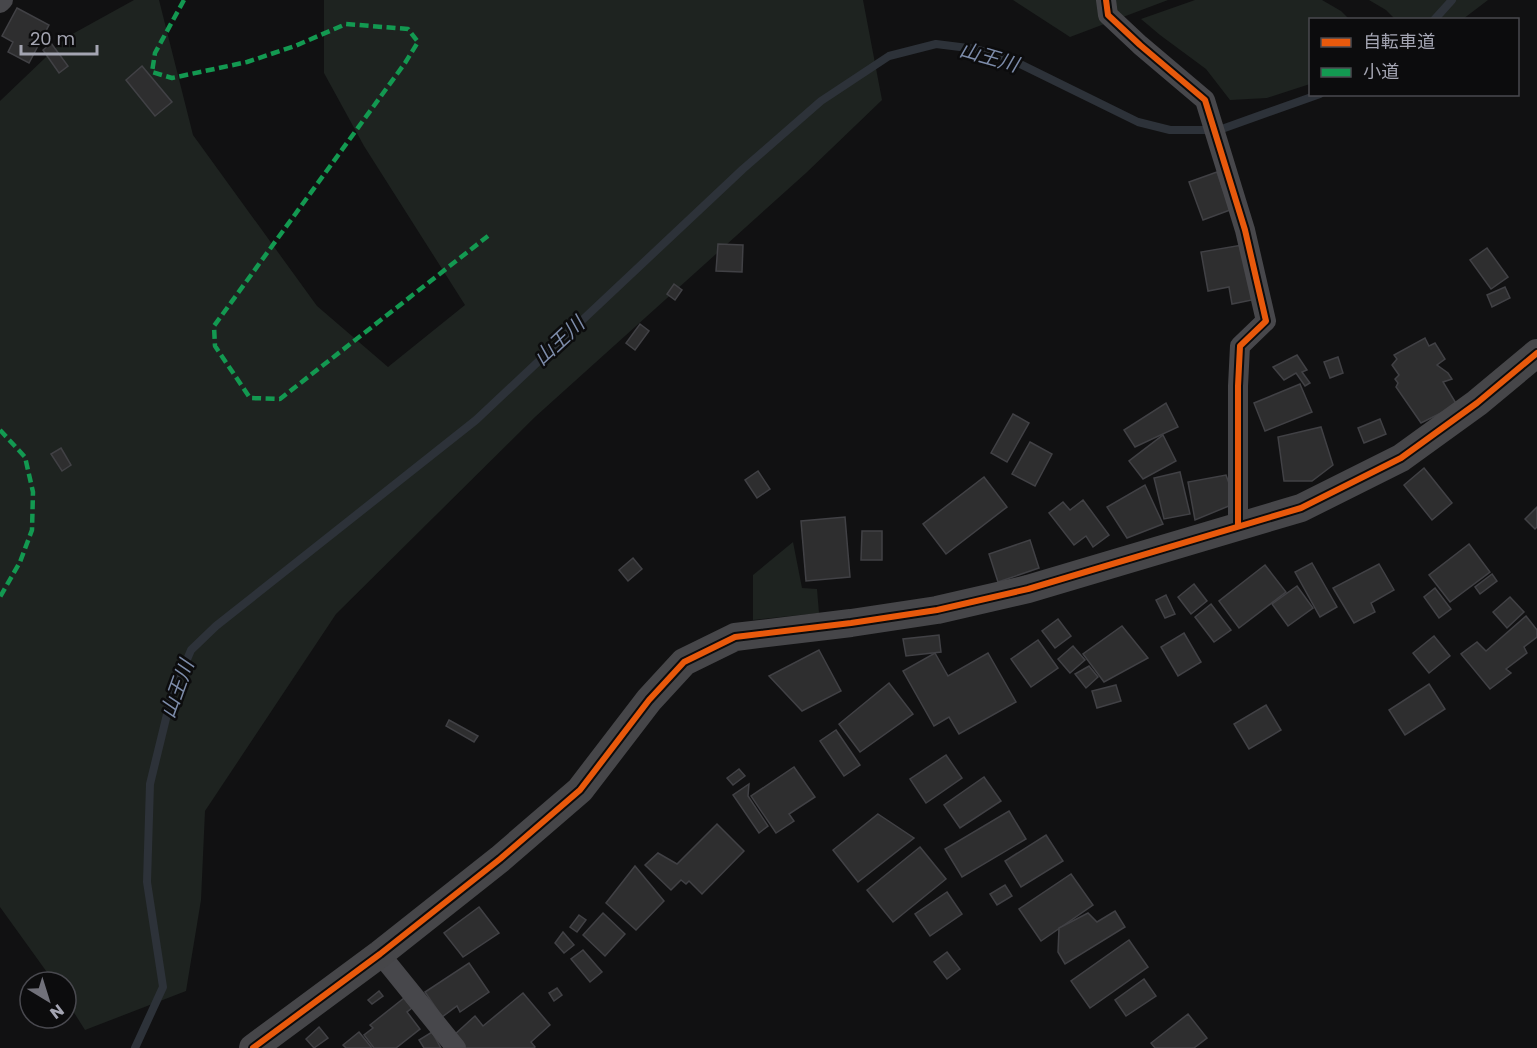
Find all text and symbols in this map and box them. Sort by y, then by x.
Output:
scale bar [21,18,98,56]
legend [1309,18,1519,96]
text: 20 m [30,26,75,51]
text: 自転車道 [1363,29,1435,54]
water label: 山王川 [956,35,1024,79]
text: 小道 [1363,59,1399,84]
water label: 山王川 [528,309,592,372]
water label: 山王川 [154,654,201,722]
north arrow [18,970,78,1030]
text: N [45,999,69,1024]

